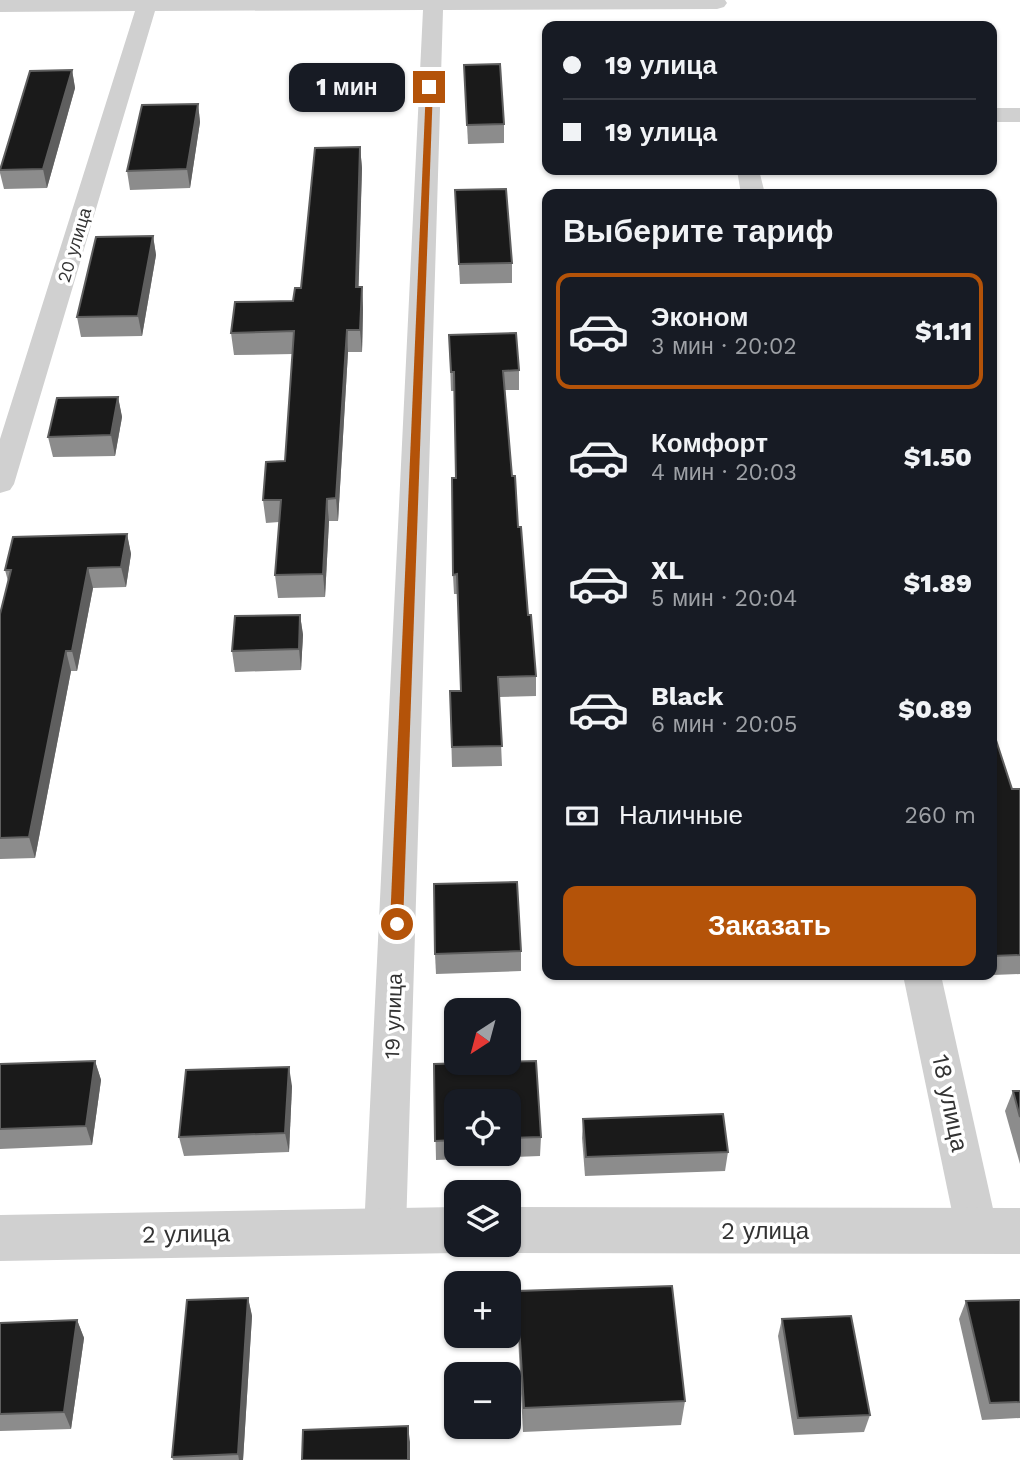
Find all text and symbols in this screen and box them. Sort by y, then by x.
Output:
text: 19 улица [605,50,717,80]
callout: 1 мин [289,62,404,112]
route end [413,71,445,103]
text: 1 мин [316,74,378,101]
text: 19 улица [605,117,717,147]
street label: 20 улица [53,204,96,285]
text: Выберите тариф [563,212,834,250]
icon: car [567,300,630,363]
text: Эконом [651,302,749,332]
text: $1.11 [915,316,972,346]
text: 3 мин · 20:02 [651,333,797,360]
icon: car [567,426,630,489]
text: Комфорт [651,428,768,458]
text: $1.50 [904,442,972,472]
text: 4 мин · 20:03 [651,459,797,486]
icon: car [567,552,630,615]
text: XL [651,555,684,585]
text: $1.89 [903,568,972,598]
text: 5 мин · 20:04 [651,585,797,612]
icon: car [567,678,630,741]
text: Black [651,681,723,711]
text: $0.89 [898,694,972,724]
text: 6 мин · 20:05 [651,711,797,738]
icon: cash [563,797,601,835]
text: Наличные [619,800,743,830]
text: 260 m [905,802,976,829]
button: Заказать [563,886,976,966]
route start [381,908,413,940]
street label: 19 улица [379,972,407,1059]
north arrow [444,998,522,1074]
map controls [444,998,521,1439]
street label: 18 улица [926,1052,974,1155]
button: locate [444,1089,521,1166]
button: layers [444,1180,521,1257]
street label: 2 улица [721,1217,810,1245]
street label: 2 улица [142,1219,231,1249]
button: + [444,1271,521,1348]
button: − [444,1362,521,1439]

